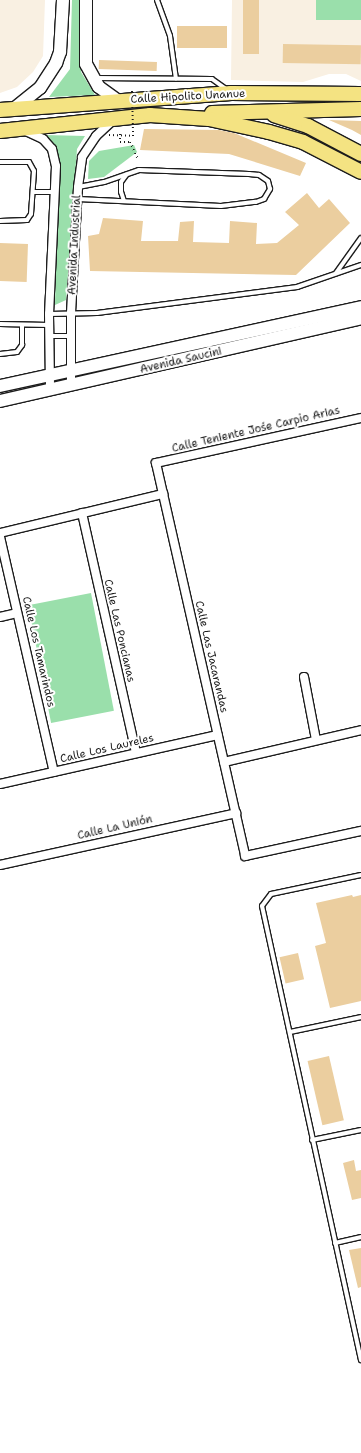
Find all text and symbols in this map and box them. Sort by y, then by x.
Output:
street label: Calle Hipolito Unanue [130,87,246,107]
street label: Avenida Industrial [66,195,84,295]
street label: Avenida Saucini [139,345,223,377]
street label: Calle Teniente Jośe Carpio Arias [171,404,341,456]
street label: Calle Las Poncianas [101,578,137,684]
street label: Calle Los Tamarindos [19,595,57,709]
street label: Calle Las Jacarandas [192,600,230,714]
street label: Calle Los Laureles [59,732,155,766]
street label: Calle La Unión [76,813,154,843]

